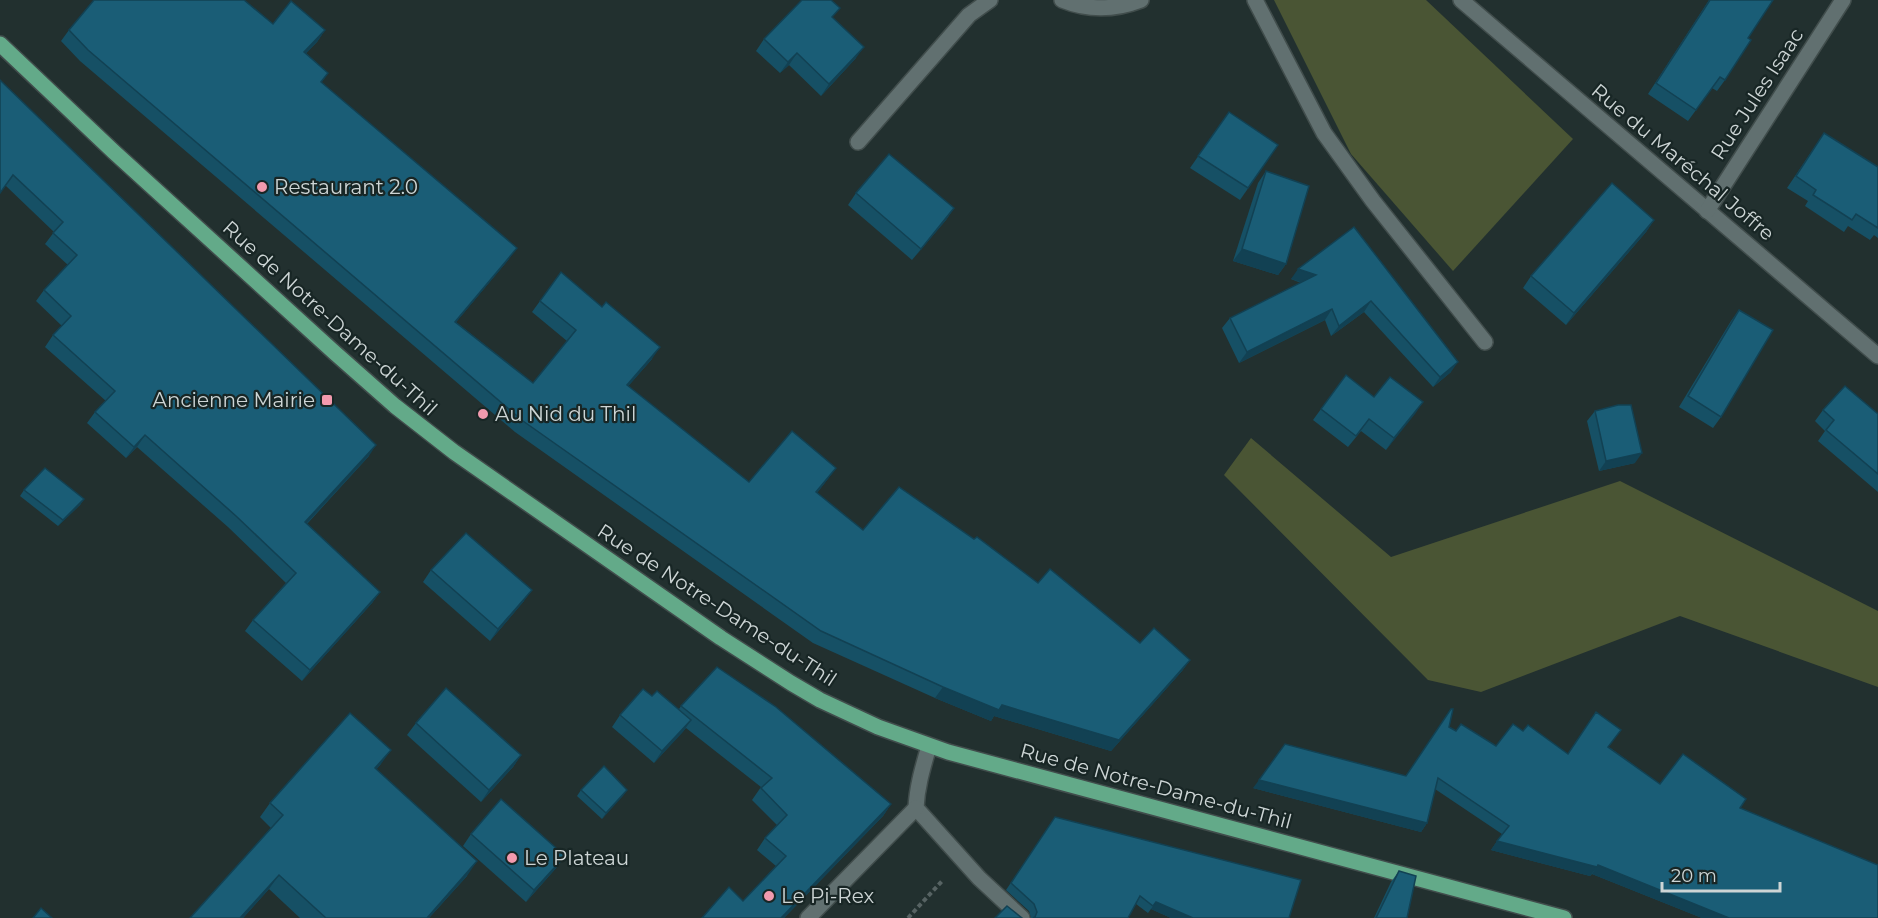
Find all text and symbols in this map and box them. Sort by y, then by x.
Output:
street label: Rue Jules Isaac [1706,24,1808,164]
street label: Rue du Maréchal Joffre [1587,78,1779,246]
place label: Restaurant 2.0 [274,175,418,199]
marker: Restaurant 2.0 [255,180,269,194]
street label: Rue de Notre-Dame-du-Thil [218,215,442,421]
place label: Ancienne Mairie [153,388,315,412]
marker: Ancienne Mairie [320,393,334,407]
place label: Au Nid du Thil [495,402,636,426]
marker: Au Nid du Thil [476,407,490,421]
street label: Rue de Notre-Dame-du-Thil [593,519,841,691]
street label: Rue de Notre-Dame-du-Thil [1018,738,1294,834]
place label: Le Plateau [524,846,629,870]
marker: Le Plateau [505,851,519,865]
scale bar [1662,855,1780,893]
text: 20 m [1671,865,1717,887]
place label: Le Pi-Rex [781,884,875,908]
marker: Le Pi-Rex [762,889,776,903]

